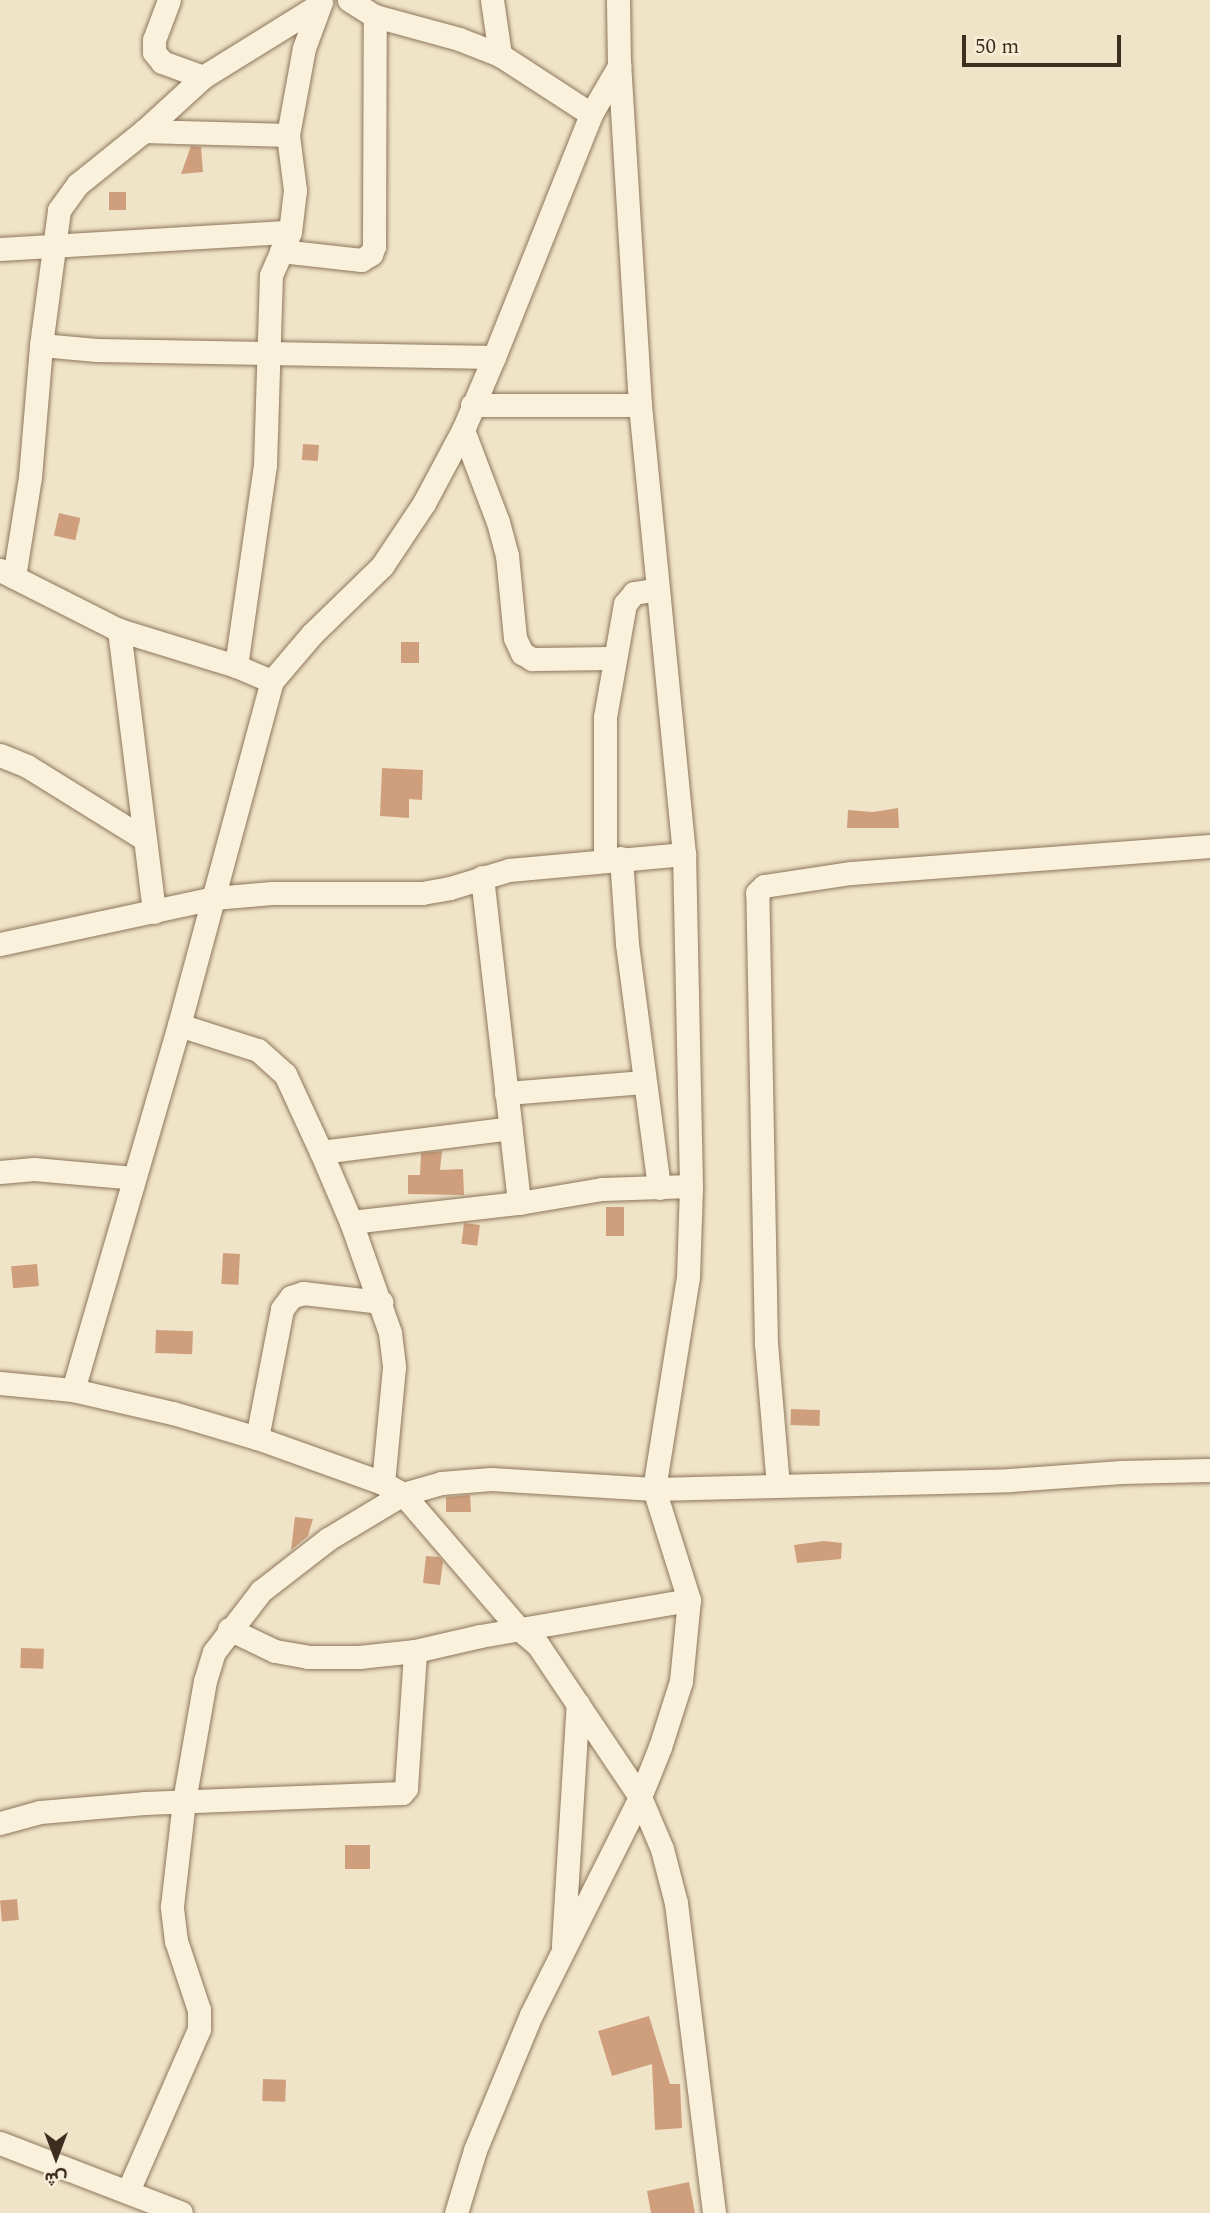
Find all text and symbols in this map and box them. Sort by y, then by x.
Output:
scale bar [965,21,1124,65]
text: 50 m [975,31,1019,63]
north arrow [21,2122,91,2192]
text: ش [45,2164,67,2193]

